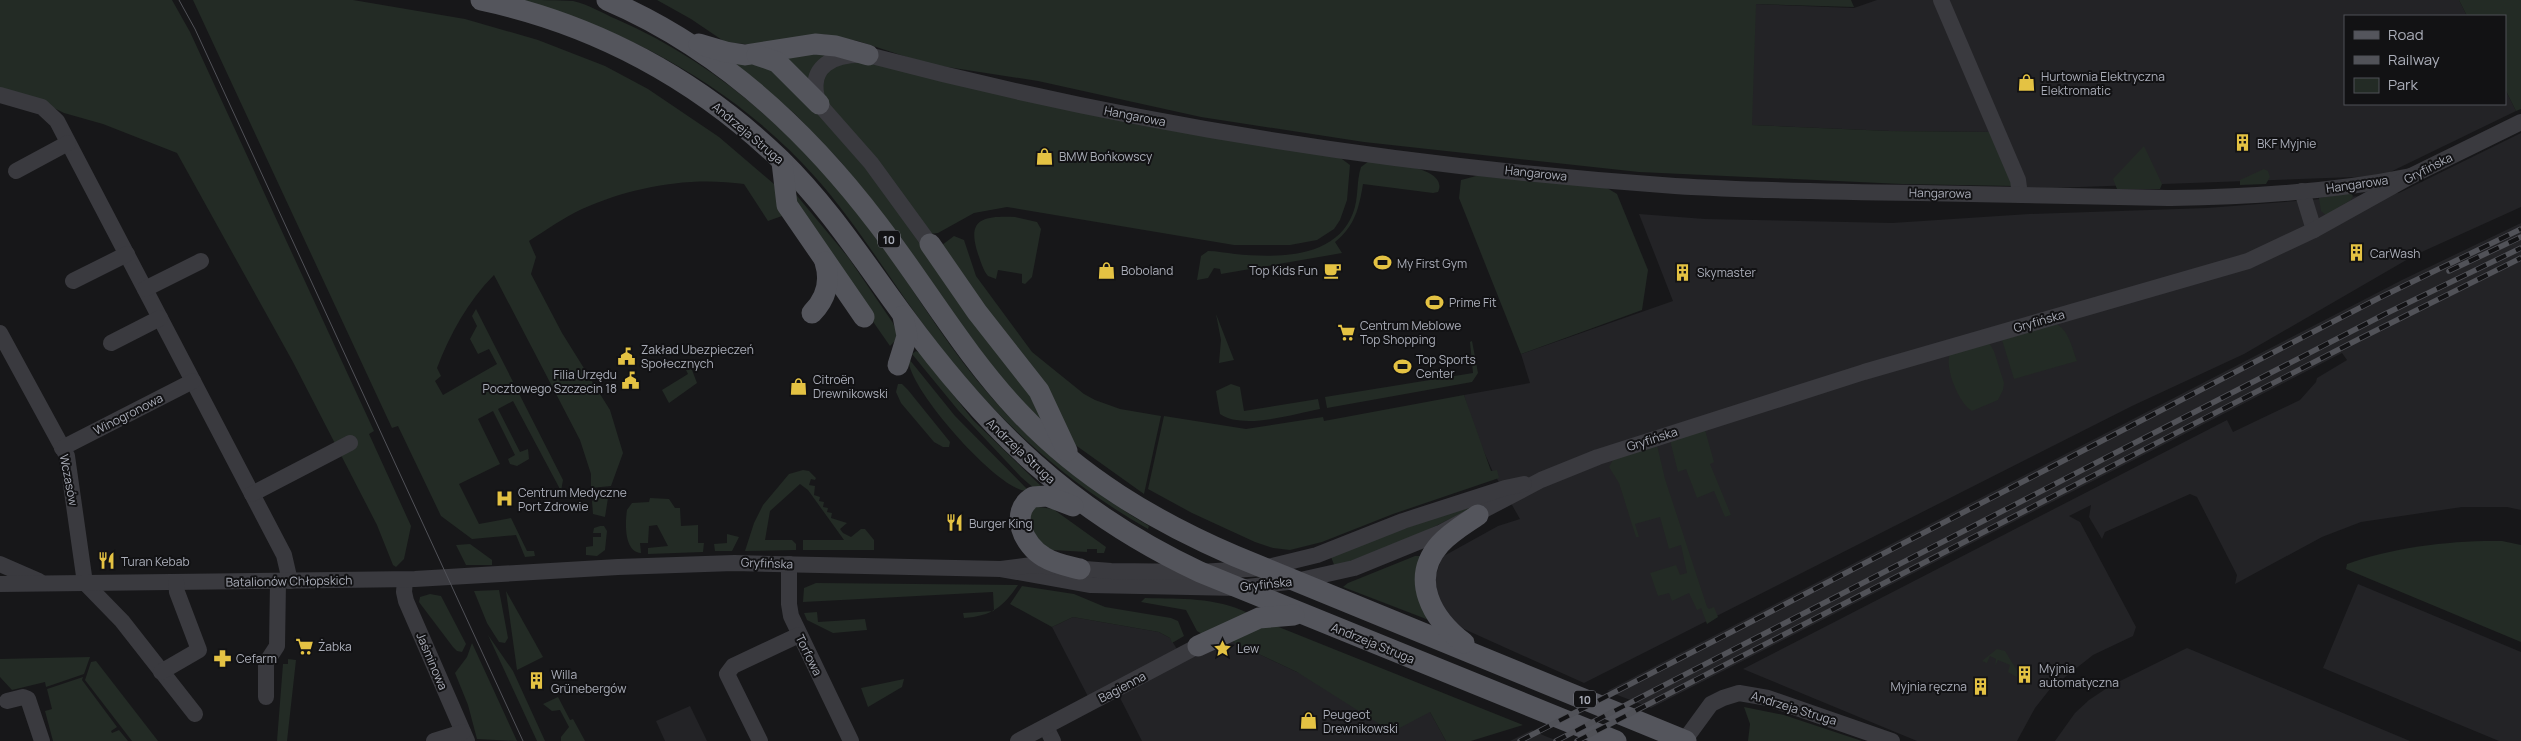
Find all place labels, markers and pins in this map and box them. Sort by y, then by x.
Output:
place label: Hurtownia Elektryczna Elektromatic [2041,68,2165,99]
shop icon: Hurtownia Elektryczna Elektromatic [2017,73,2037,93]
building icon: BKF Myjnie [2233,133,2253,153]
place label: BKF Myjnie [2257,135,2316,152]
shop icon: BMW Bońkowscy [1035,146,1055,166]
place label: BMW Bońkowscy [1059,148,1153,165]
building icon: CarWash [2346,243,2366,263]
place label: CarWash [2370,245,2420,262]
sports icon: My First Gym [1373,253,1393,273]
place label: My First Gym [1397,255,1467,272]
shop icon: Boboland [1097,260,1117,280]
cafe icon: Top Kids Fun [1322,260,1342,280]
place label: Boboland [1121,262,1173,279]
place label: Top Kids Fun [1249,262,1318,279]
building icon: Skymaster [1673,262,1693,282]
place label: Skymaster [1697,264,1756,281]
sports icon: Prime Fit [1425,292,1445,312]
place label: Prime Fit [1449,294,1497,311]
place label: Centrum Meblowe Top Shopping [1360,317,1461,348]
supermarket icon: Centrum Meblowe Top Shopping [1336,322,1356,342]
place label: Zakład Ubezpieczeń Społecznych [641,341,754,372]
public building icon: Zakład Ubezpieczeń Społecznych [617,346,637,366]
place label: Top Sports Center [1416,351,1476,382]
sports icon: Top Sports Center [1392,356,1412,376]
place label: Filia Urzędu Pocztowego Szczecin 18 [482,366,617,397]
public building icon: Filia Urzędu Pocztowego Szczecin 18 [621,371,641,391]
place label: Citroën Drewnikowski [813,371,888,402]
shop icon: Citroën Drewnikowski [789,376,809,396]
place label: Centrum Medyczne Port Zdrowie [518,484,627,515]
hospital icon: Centrum Medyczne Port Zdrowie [494,489,514,509]
restaurant icon: Burger King [945,513,965,533]
place label: Burger King [969,515,1033,532]
restaurant icon: Turan Kebab [97,551,117,571]
place label: Turan Kebab [121,553,190,570]
supermarket icon: Żabka [294,636,314,656]
place label: Żabka [318,638,352,655]
place icon: Lew [1213,638,1233,658]
place label: Lew [1237,640,1259,657]
pharmacy icon: Cefarm [212,648,232,668]
place label: Cefarm [236,650,277,667]
place label: Myjnia automatyczna [2039,660,2119,691]
building icon: Myjnia automatyczna [2015,665,2035,685]
place label: Willa Grünebergów [551,666,626,697]
building icon: Willa Grünebergów [527,671,547,691]
building icon: Myjnia ręczna [1971,676,1991,696]
place label: Myjnia ręczna [1890,678,1967,695]
place label: Peugeot Drewnikowski [1323,706,1398,737]
shop icon: Peugeot Drewnikowski [1299,711,1319,731]

